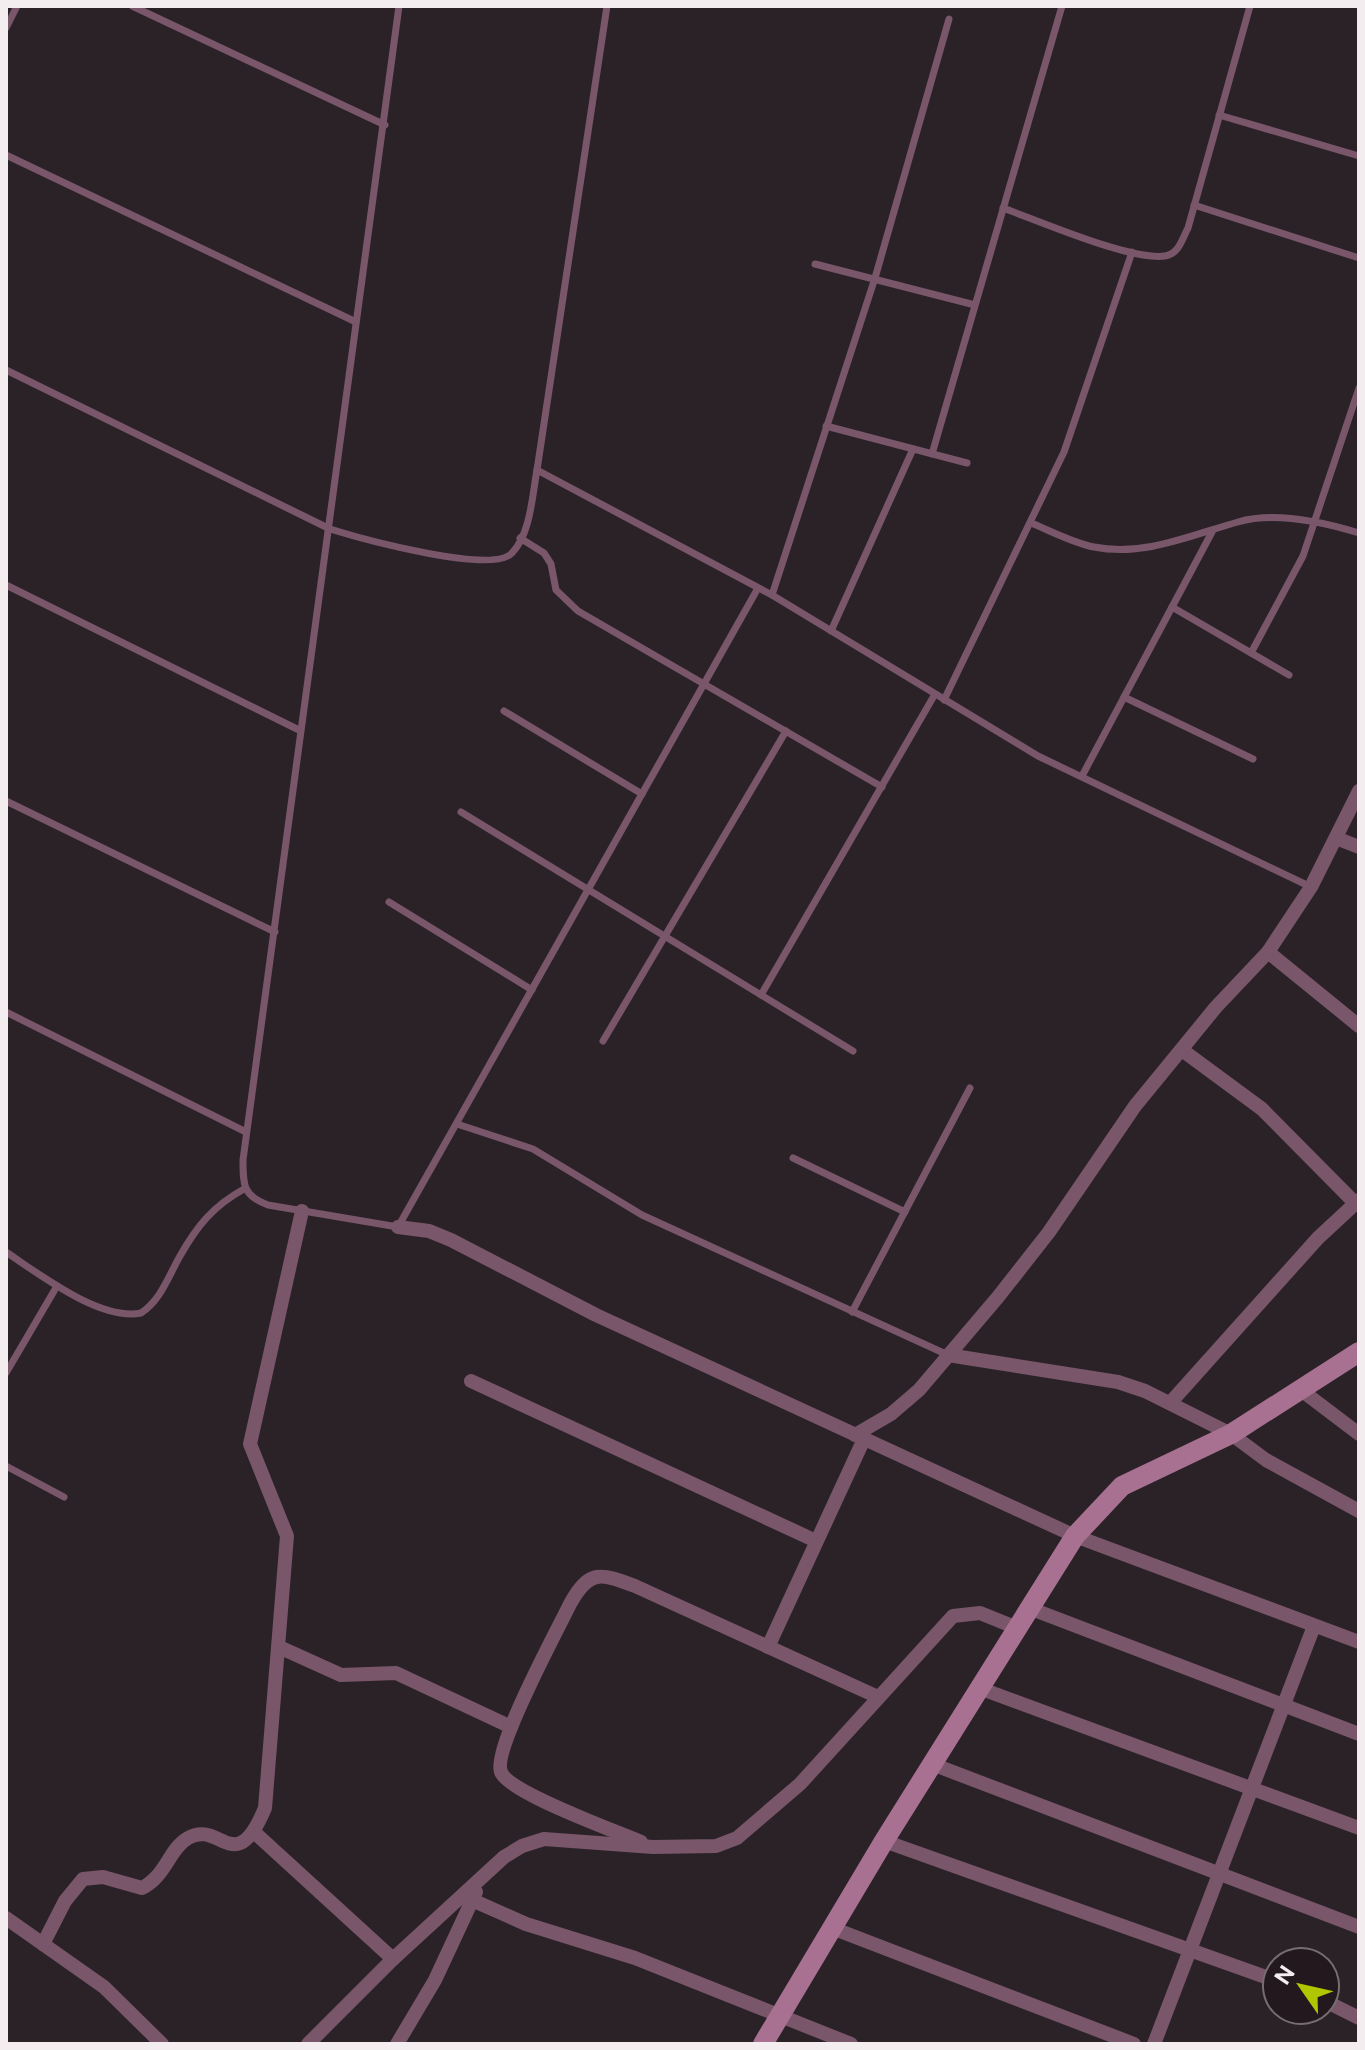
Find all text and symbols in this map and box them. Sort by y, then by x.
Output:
north arrow [1261,1946,1341,2026]
text: N [1269,1960,1300,1989]

